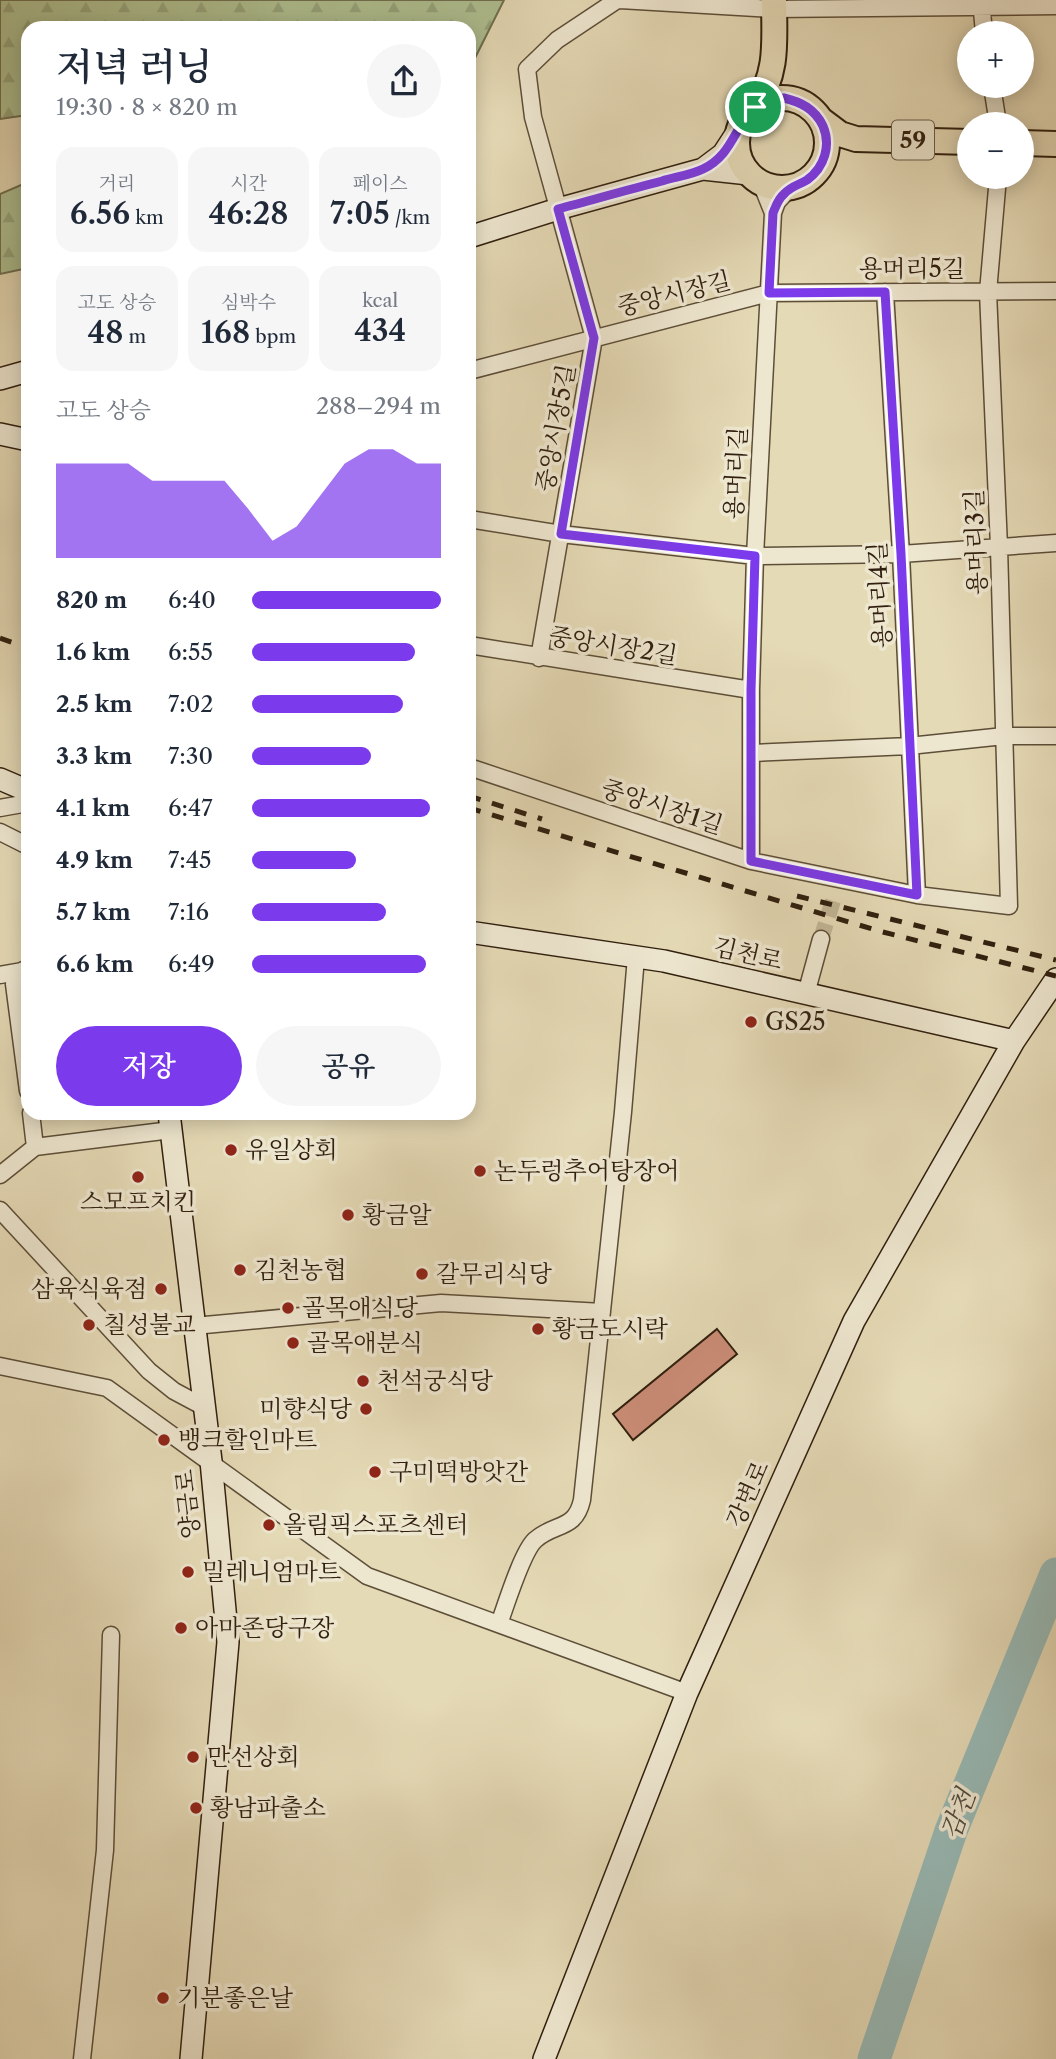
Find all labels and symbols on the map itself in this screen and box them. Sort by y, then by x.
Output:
pin [725,77,785,137]
road number: 59 [892,120,934,160]
street label: 용머리5길 [859,254,965,283]
street label: 중앙시장길 [614,265,734,322]
street label: 중앙시장5길 [530,362,581,494]
street label: 용머리길 [719,426,752,520]
street label: 용머리3길 [959,489,992,595]
street label: 용머리4길 [862,541,897,649]
street label: 중앙시장2길 [547,621,679,670]
street label: 중앙시장1길 [598,773,727,840]
street label: 김천로 [711,932,785,975]
place label: GS25 [765,1007,826,1036]
marker: GS25 [743,1014,759,1030]
place label: 유일상회 [245,1135,338,1164]
marker: 유일상회 [223,1142,239,1158]
place label: 논두렁추어탕장어 [494,1156,679,1185]
marker: 논두렁추어탕장어 [472,1163,488,1179]
marker: 스모프치킨 [130,1169,146,1185]
place label: 스모프치킨 [80,1187,196,1216]
place label: 황금알 [362,1200,432,1229]
marker: 황금알 [340,1207,356,1223]
place label: 김천농협 [254,1255,347,1284]
place label: 갈무리식당 [436,1259,553,1288]
marker: 김천농협 [232,1262,248,1278]
marker: 갈무리식당 [414,1266,430,1282]
place label: 삼육식육점 [31,1274,147,1303]
marker: 삼육식육점 [153,1281,169,1297]
place label: 골목애식당 [302,1293,419,1322]
marker: 골목애식당 [280,1300,296,1316]
place label: 칠성불교 [103,1310,196,1339]
place label: 황금도시락 [552,1314,669,1343]
marker: 칠성불교 [81,1317,97,1333]
marker: 황금도시락 [530,1321,546,1337]
place label: 골목애분식 [307,1328,423,1357]
marker: 골목애분식 [285,1335,301,1351]
place label: 천석궁식당 [377,1366,494,1395]
marker: 천석궁식당 [355,1373,371,1389]
place label: 미향식당 [259,1394,353,1423]
marker: 미향식당 [358,1401,374,1417]
place label: 뱅크할인마트 [178,1425,317,1454]
marker: 뱅크할인마트 [156,1432,172,1448]
street label: 강변로 [720,1456,775,1531]
place label: 구미떡방앗간 [389,1457,529,1486]
marker: 구미떡방앗간 [367,1464,383,1480]
street label: 양금로 [169,1468,206,1540]
place label: 올림픽스포츠센터 [283,1510,468,1539]
marker: 올림픽스포츠센터 [261,1517,277,1533]
place label: 밀레니엄마트 [202,1557,341,1586]
marker: 밀레니엄마트 [180,1564,196,1580]
place label: 아마존당구장 [195,1613,335,1642]
marker: 아마존당구장 [173,1620,189,1636]
place label: 만선상회 [207,1742,300,1771]
marker: 만선상회 [185,1749,201,1765]
water label: 감천 [934,1783,983,1843]
place label: 황남파출소 [210,1793,326,1822]
marker: 황남파출소 [188,1800,204,1816]
place label: 기분좋은날 [177,1983,294,2012]
marker: 기분좋은날 [155,1990,171,2006]

